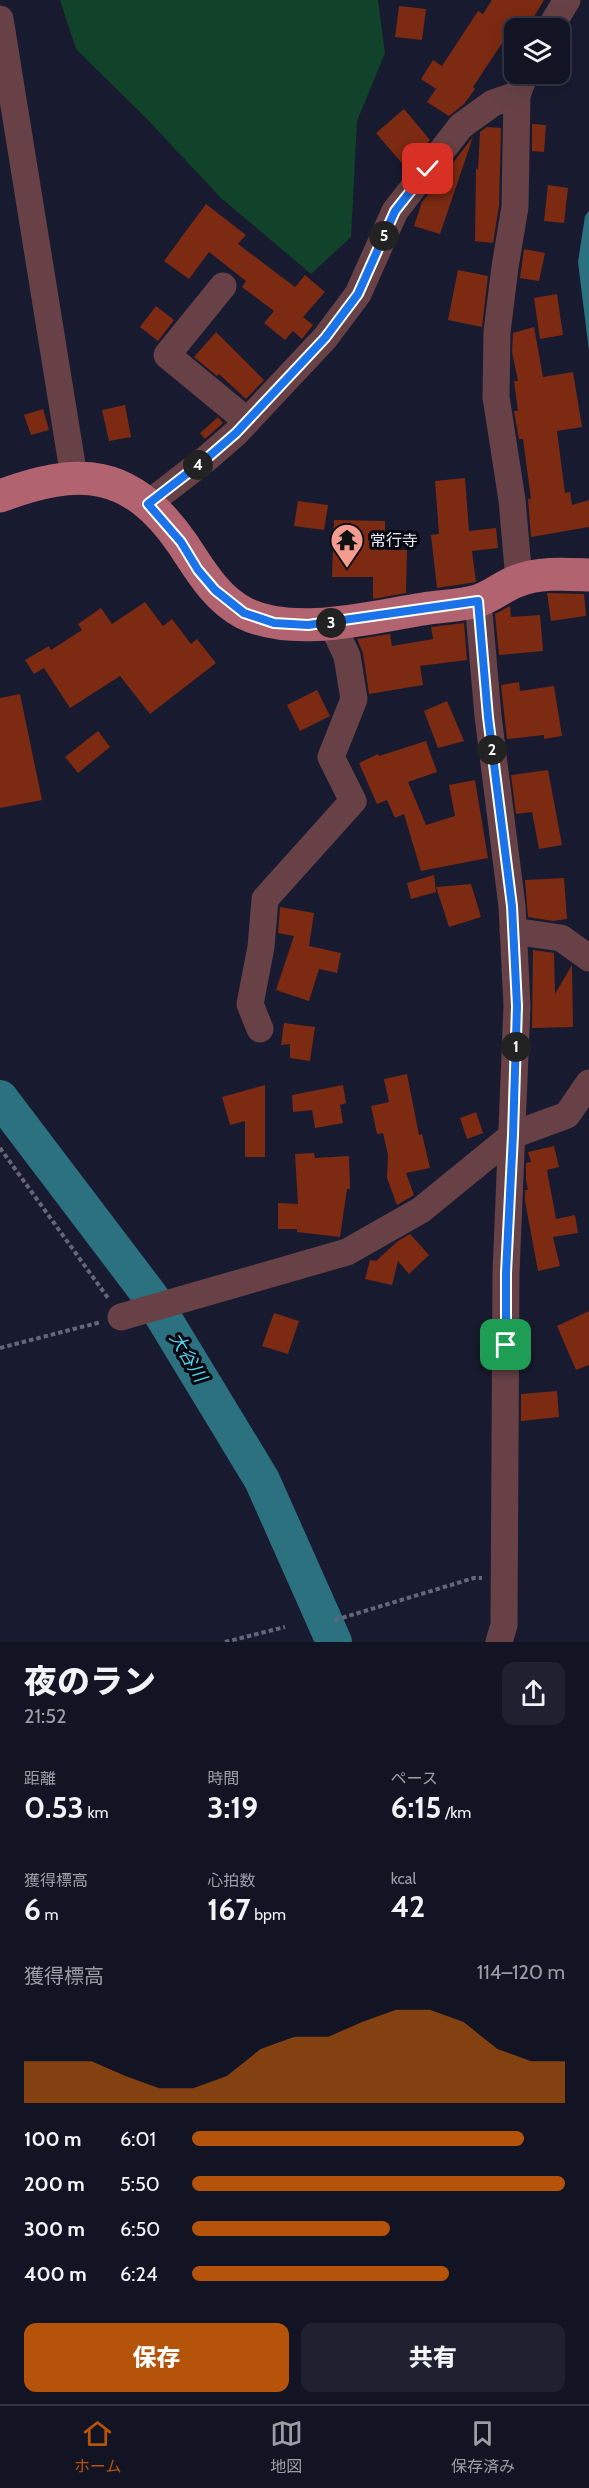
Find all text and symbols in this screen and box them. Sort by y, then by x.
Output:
map controls [504,18,570,84]
button: layers [504,18,570,84]
pin [402,143,453,194]
icon: check [411,152,444,185]
pin: 5 [369,221,399,251]
text: 5 [380,226,388,245]
pin: 4 [183,450,213,480]
text: 4 [193,455,203,474]
temple icon: 常行寺 [329,522,365,569]
place label: 常行寺 [370,531,418,550]
pin: 3 [316,608,346,638]
text: 3 [327,613,335,632]
pin: 2 [477,735,507,765]
text: 2 [488,740,496,759]
pin: 1 [501,1032,531,1062]
text: 1 [513,1037,519,1056]
pin [480,1319,531,1370]
water label: 大谷川 [165,1328,212,1388]
icon: arrive [489,1328,522,1361]
text: 夜のラン [24,1661,156,1701]
button: share [502,1662,565,1725]
text: 21:52 [24,1704,66,1728]
text: 距離 [24,1769,56,1788]
text: 時間 [207,1769,239,1788]
text: ペース [391,1769,438,1788]
text: 0.53 [24,1789,84,1826]
text: 3:19 [207,1789,258,1826]
text: 6:15 [391,1789,441,1826]
text: km [84,1803,109,1822]
text: /km [441,1803,471,1822]
text: kcal [391,1869,416,1888]
text: 獲得標高 [24,1871,88,1890]
text: 心拍数 [207,1871,255,1890]
text: 42 [391,1888,425,1925]
text: 6 [24,1891,41,1928]
text: 167 [207,1891,251,1928]
text: m [41,1905,59,1924]
text: bpm [251,1905,286,1924]
text: 114–120 m [477,1960,565,1984]
text: 獲得標高 [24,1964,104,1988]
text: 100 m [24,2127,82,2151]
text: 6:01 [120,2127,156,2151]
text: 200 m [24,2172,85,2196]
text: 5:50 [120,2172,160,2196]
text: 300 m [24,2217,85,2241]
text: 6:50 [120,2217,160,2241]
text: 400 m [24,2262,87,2286]
text: 6:24 [120,2262,158,2286]
button: 保存 [24,2323,289,2392]
button: 共有 [301,2323,565,2392]
tab: ホーム [74,2417,122,2477]
tab: 地図 [270,2417,303,2477]
tab: 保存済み [451,2417,515,2477]

